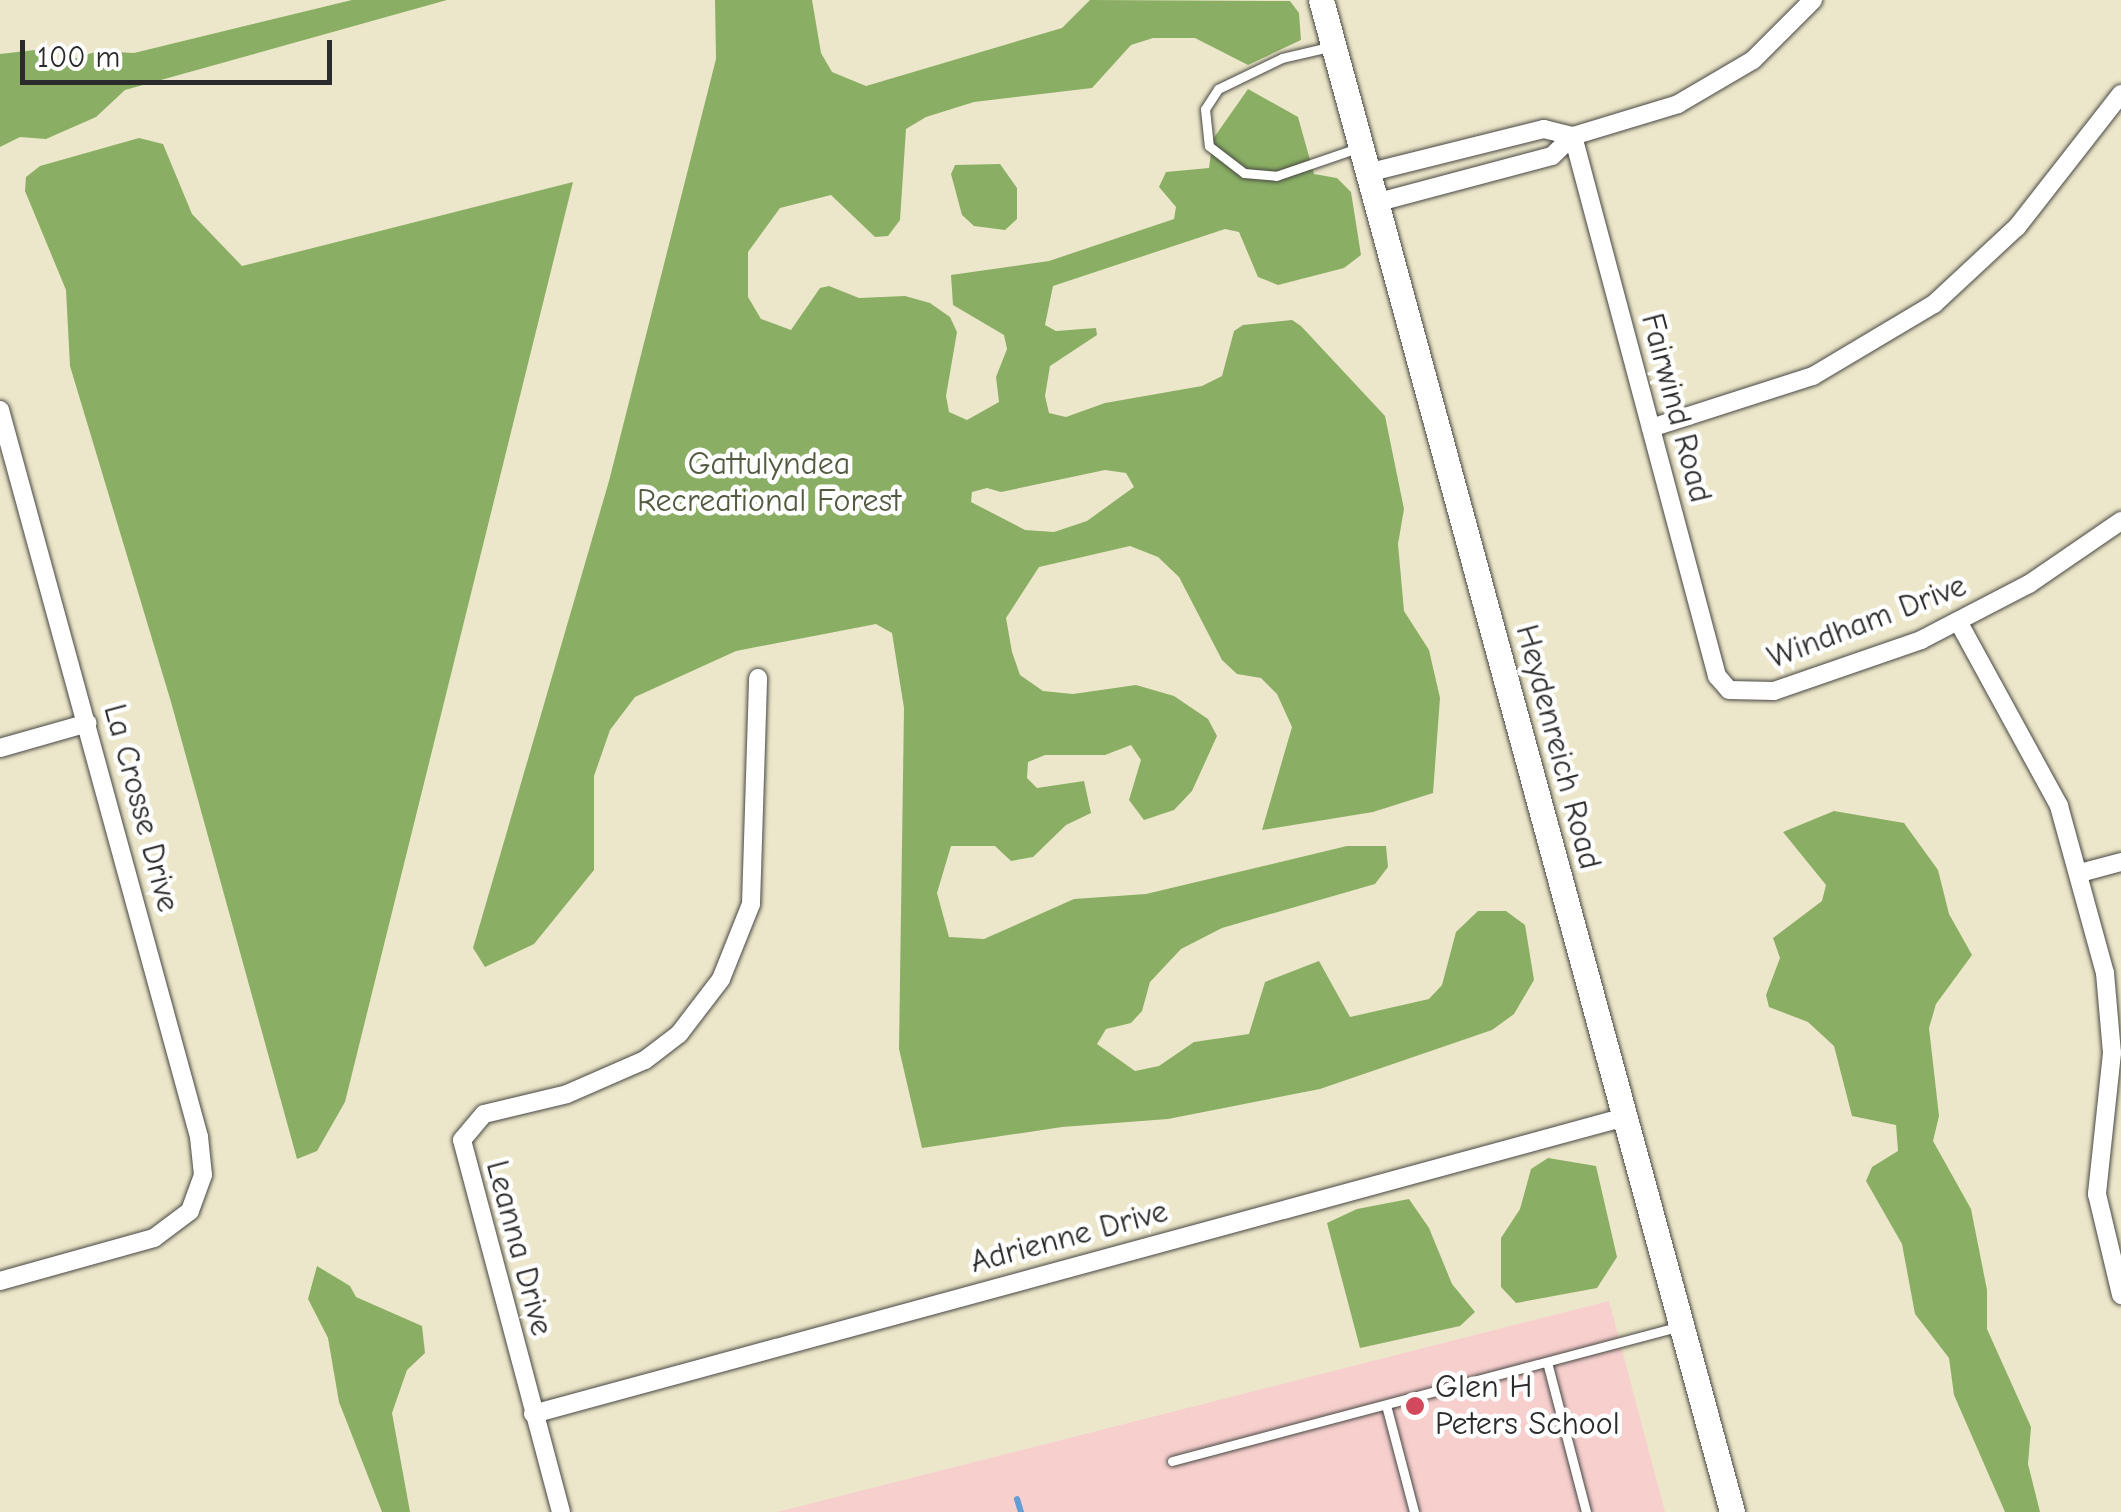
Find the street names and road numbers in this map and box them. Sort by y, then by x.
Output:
street label: Fairwind Road [1632,309,1720,507]
street label: Windham Drive [1762,567,1972,677]
street label: Heydenreich Road [1507,621,1609,873]
street label: La Crosse Drive [95,700,187,916]
street label: Leanna Drive [477,1156,561,1340]
street label: Adrienne Drive [966,1192,1172,1282]

